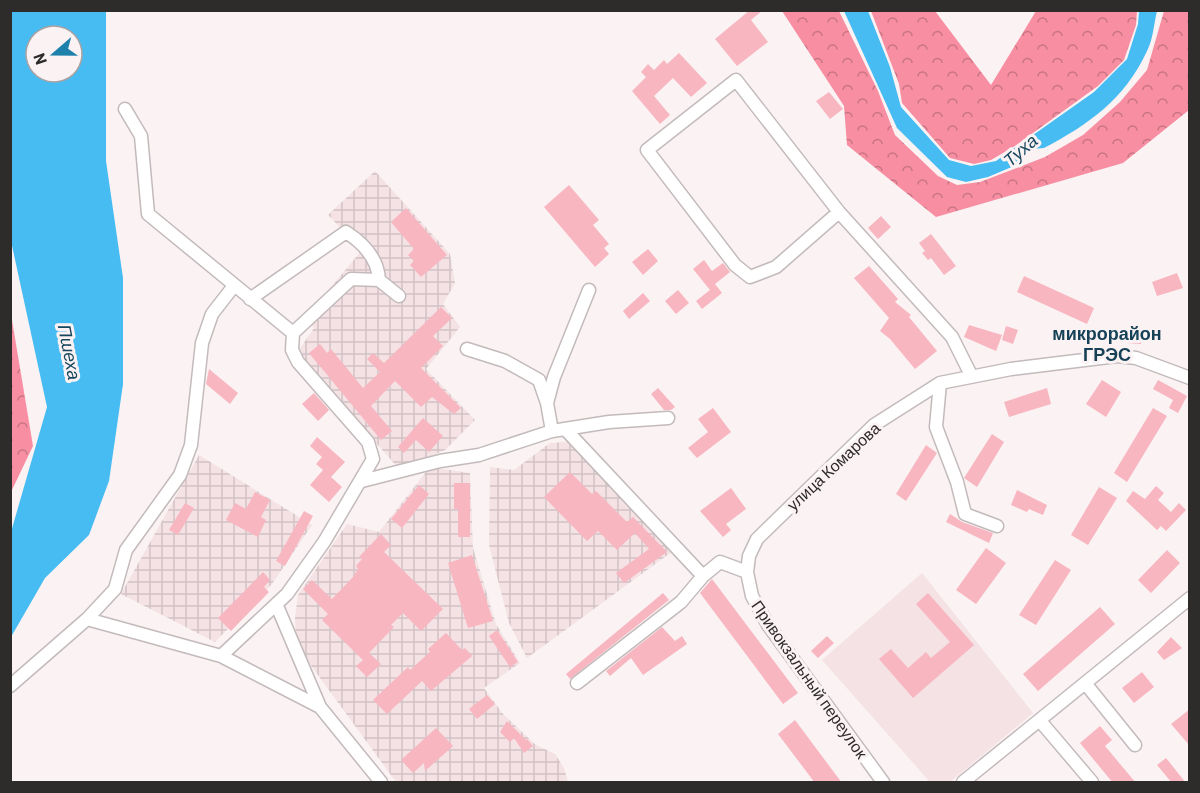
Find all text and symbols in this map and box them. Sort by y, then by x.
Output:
north arrow [24,24,84,84]
text: N [29,51,50,68]
water label: Туха [998,129,1042,171]
water label: Пшеха [54,322,86,382]
district label: микрорайон ГРЭС [1052,322,1162,365]
street label: улица Комарова [783,418,884,514]
street label: Привокзальный переулок [748,596,872,762]

